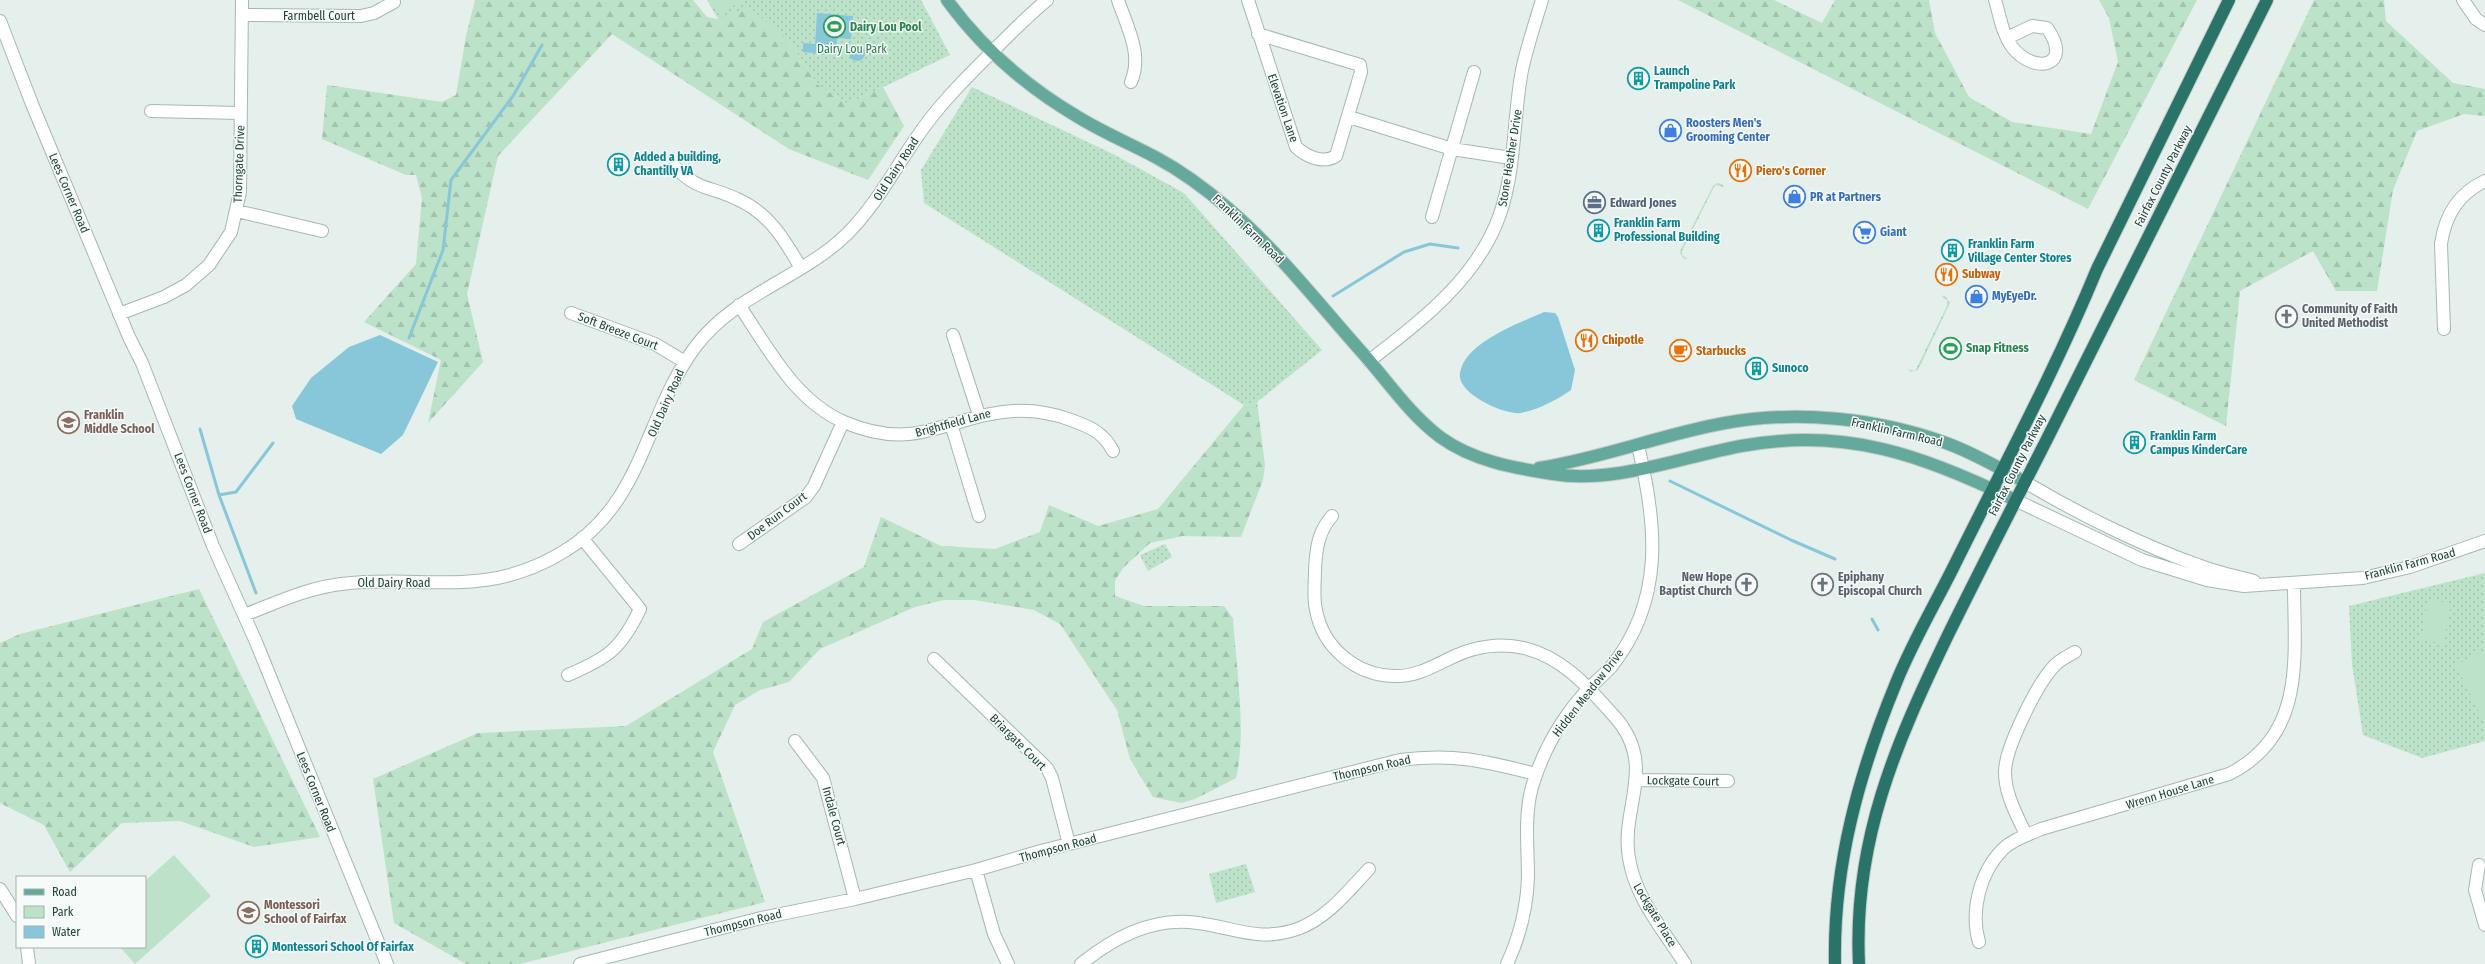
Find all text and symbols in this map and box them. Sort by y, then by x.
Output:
street label: Farmbell Court [283,9,355,23]
sports icon: Dairy Lou Pool [821,14,847,40]
place label: Dairy Lou Pool [850,20,922,34]
park label: Dairy Lou Park [817,42,887,56]
place label: Launch Trampoline Park [1654,64,1736,92]
building icon: Launch Trampoline Park [1626,65,1652,91]
street label: Elevation Lane [1265,72,1301,144]
street label: Stone Heather Drive [1495,108,1525,208]
place label: Roosters Men's Grooming Center [1686,116,1770,144]
shop icon: Roosters Men's Grooming Center [1657,117,1683,143]
street label: Fairfax County Parkway [2131,122,2195,229]
street label: Thorngate Drive [231,125,247,203]
street label: Old Dairy Road [870,135,922,203]
place label: Added a building, Chantilly VA [633,150,721,178]
street label: Lees Corner Road [46,151,92,235]
building icon: Added a building, Chantilly VA [605,151,631,177]
restaurant icon: Piero's Corner [1728,158,1754,184]
place label: Piero's Corner [1756,164,1827,178]
shop icon: PR at Partners [1781,184,1807,210]
office icon: Edward Jones [1582,190,1608,216]
place label: PR at Partners [1810,190,1882,204]
street label: Franklin Farm Road [1210,192,1286,266]
place label: Edward Jones [1610,196,1677,210]
place label: Franklin Farm Professional Building [1614,216,1720,244]
building icon: Franklin Farm Professional Building [1585,217,1611,243]
supermarket icon: Giant [1851,219,1877,245]
place label: Giant [1880,225,1907,239]
place label: Franklin Farm Village Center Stores [1967,237,2072,265]
building icon: Franklin Farm Village Center Stores [1939,238,1965,264]
restaurant icon: Subway [1933,261,1959,287]
place label: Subway [1962,267,2001,281]
shop icon: MyEyeDr. [1963,283,1989,309]
place label: MyEyeDr. [1992,289,2037,303]
place label: Community of Faith United Methodist [2302,302,2398,330]
church icon: Community of Faith United Methodist [2273,303,2299,329]
street label: Soft Breeze Court [576,309,660,353]
restaurant icon: Chipotle [1573,327,1599,353]
place label: Chipotle [1602,333,1644,347]
sports icon: Snap Fitness [1937,335,1963,361]
cafe icon: Starbucks [1667,338,1693,364]
place label: Snap Fitness [1966,341,2029,355]
place label: Starbucks [1696,344,1747,358]
building icon: Sunoco [1743,355,1769,381]
place label: Sunoco [1772,361,1809,375]
street label: Old Dairy Road [645,367,687,439]
street label: Brightfield Lane [914,406,992,440]
place label: Franklin Middle School [84,408,155,436]
school or university icon: Franklin Middle School [56,409,82,435]
street label: Fairfax County Parkway [1985,411,2049,518]
street label: Franklin Farm Road [1850,415,1944,449]
place label: Franklin Farm Campus KinderCare [2150,429,2247,457]
building icon: Franklin Farm Campus KinderCare [2121,430,2147,456]
street label: Lees Corner Road [171,451,215,535]
street label: Doe Run Court [745,489,809,543]
street label: Franklin Farm Road [2363,545,2457,583]
place label: New Hope Baptist Church [1659,570,1732,598]
place label: Epiphany Episcopal Church [1838,570,1922,598]
church icon: New Hope Baptist Church [1734,571,1760,597]
church icon: Epiphany Episcopal Church [1809,571,1835,597]
street label: Old Dairy Road [358,576,430,590]
street label: Hidden Meadow Drive [1549,646,1627,740]
street label: Briargate Court [987,711,1049,773]
street label: Lees Corner Road [294,750,338,834]
street label: Thompson Road [1332,752,1412,784]
street label: Wrenn House Lane [2124,772,2216,812]
street label: Lockgate Court [1647,773,1719,789]
street label: Indale Court [819,785,849,847]
street label: Thompson Road [1018,831,1098,865]
legend [16,876,146,948]
street label: Lockgate Place [1631,881,1680,949]
text: Road [52,885,77,899]
place label: Montessori School of Fairfax [264,898,347,926]
school or university icon: Montessori School of Fairfax [236,899,262,925]
text: Park [52,905,74,919]
street label: Thompson Road [703,907,783,939]
text: Water [52,925,81,939]
building icon: Montessori School Of Fairfax [244,934,270,960]
place label: Montessori School Of Fairfax [272,940,414,954]

